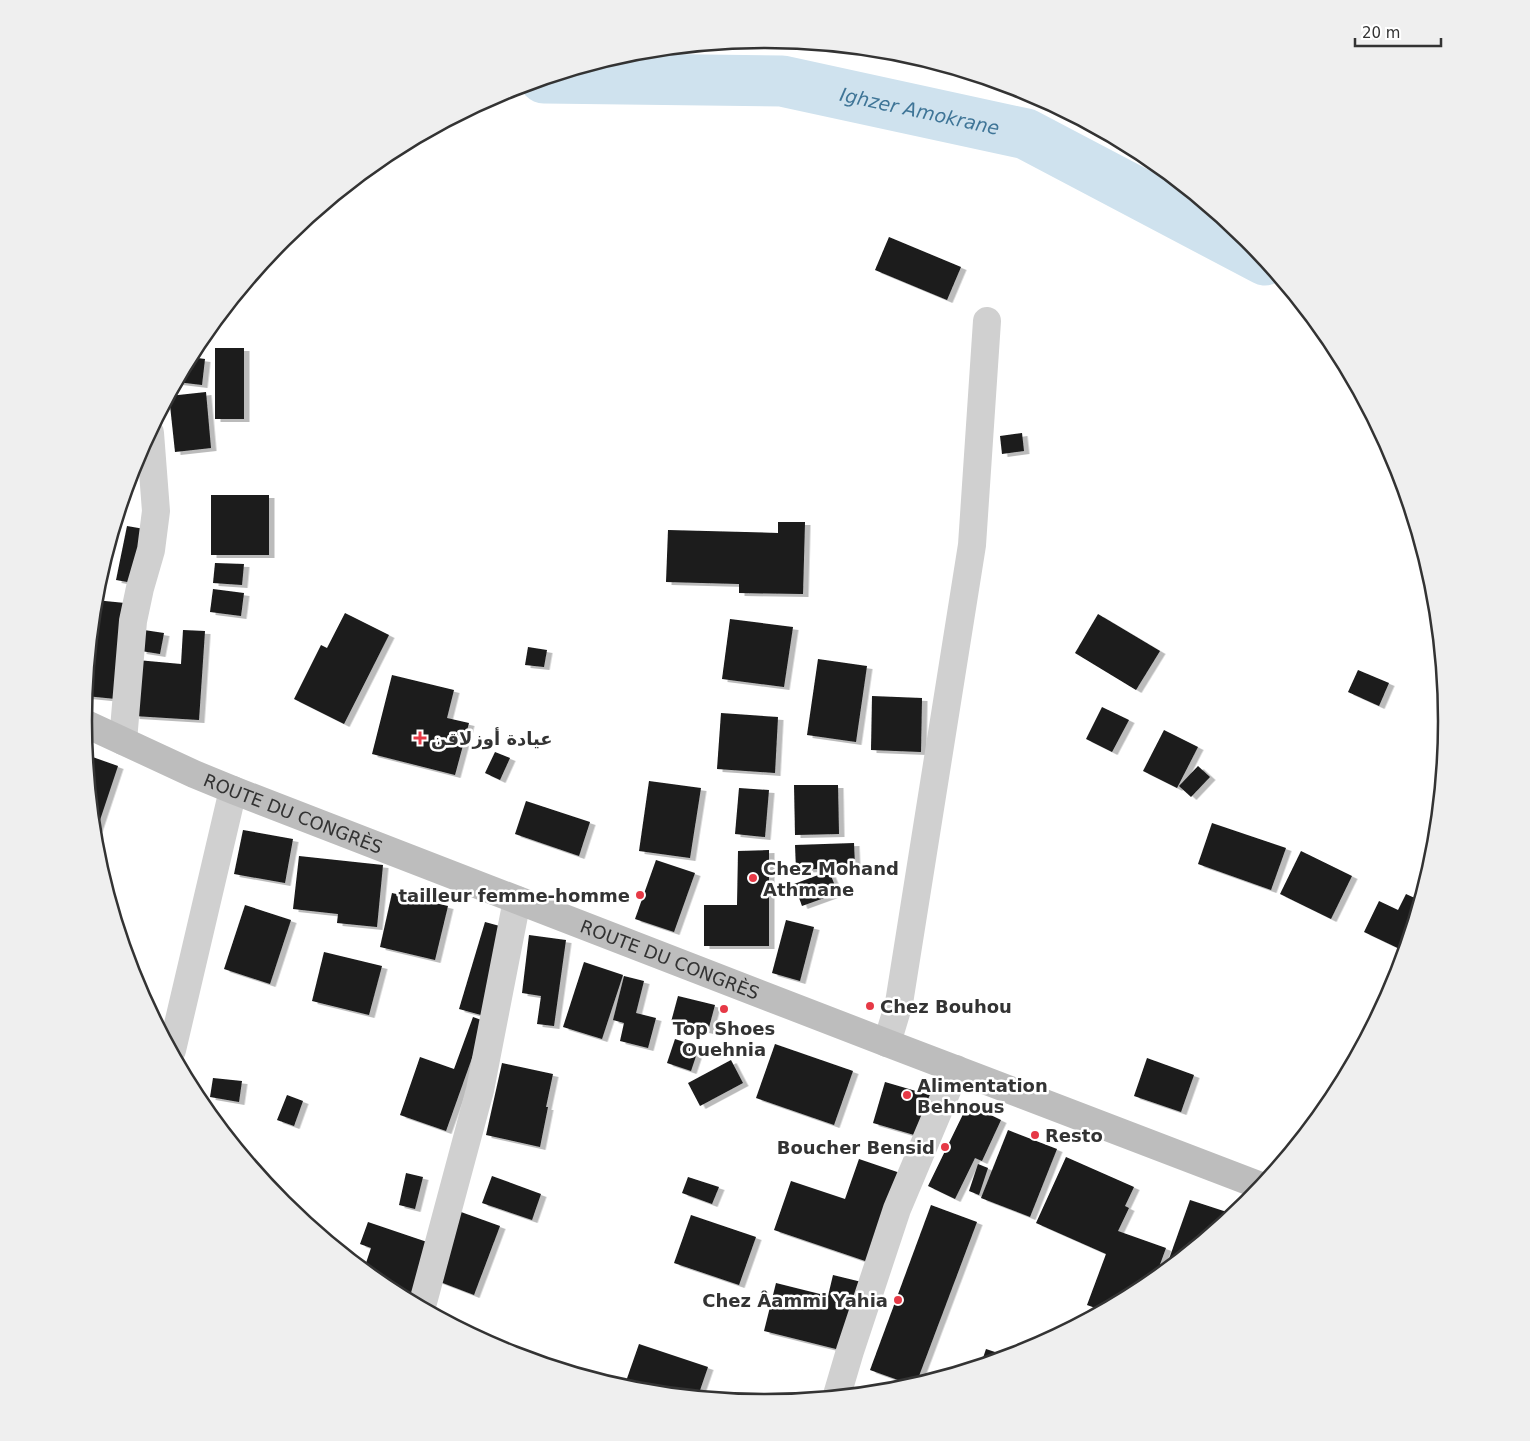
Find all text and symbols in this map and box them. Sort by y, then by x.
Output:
scale bar [1355,15,1441,47]
text: 20 m [1362,24,1400,42]
water label: Ighzer Amokrane [838,83,1002,139]
place label: عيادة أوزلاقن [431,727,553,750]
marker: عيادة أوزلاقن [413,731,427,745]
street label: ROUTE DU CONGRÈS [201,769,386,857]
place label: Chez Mohand Athmane [763,858,899,900]
marker: Chez Mohand Athmane [747,872,759,884]
place label: tailleur femme-homme [398,885,630,906]
marker: tailleur femme-homme [634,889,646,901]
street label: ROUTE DU CONGRÈS [578,915,763,1003]
place label: Chez Bouhou [880,996,1012,1017]
marker: Chez Bouhou [864,1000,876,1012]
marker: Top Shoes Ouehnia [718,1003,730,1015]
place label: Top Shoes Ouehnia [673,1018,775,1060]
place label: Alimentation Behnous [917,1075,1048,1117]
marker: Alimentation Behnous [901,1089,913,1101]
place label: Resto [1045,1125,1103,1146]
marker: Resto [1029,1129,1041,1141]
place label: Boucher Bensid [777,1137,935,1158]
marker: Boucher Bensid [939,1141,951,1153]
place label: Chez Âammi Yahia [702,1290,888,1311]
marker: Chez Âammi Yahia [892,1294,904,1306]

